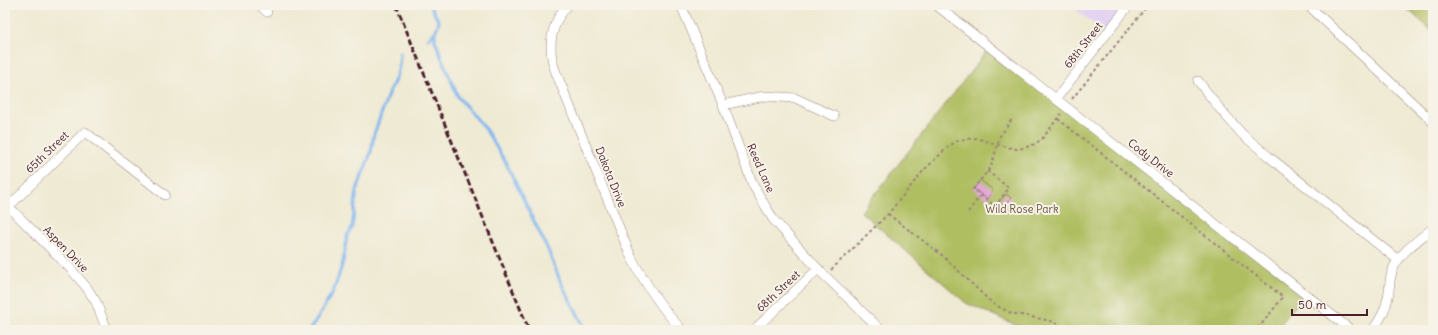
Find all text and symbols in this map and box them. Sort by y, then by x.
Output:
street label: 68th Street [1061,19,1106,71]
street label: 65th Street [22,128,72,176]
street label: Cody Drive [1125,136,1177,180]
street label: Reed Lane [744,141,778,195]
street label: Dakota Drive [592,145,630,210]
park label: Wild Rose Park [985,202,1059,216]
street label: Aspen Drive [40,223,92,275]
street label: 68th Street [753,267,803,315]
scale bar [1292,291,1367,317]
text: 50 m [1298,297,1327,312]

